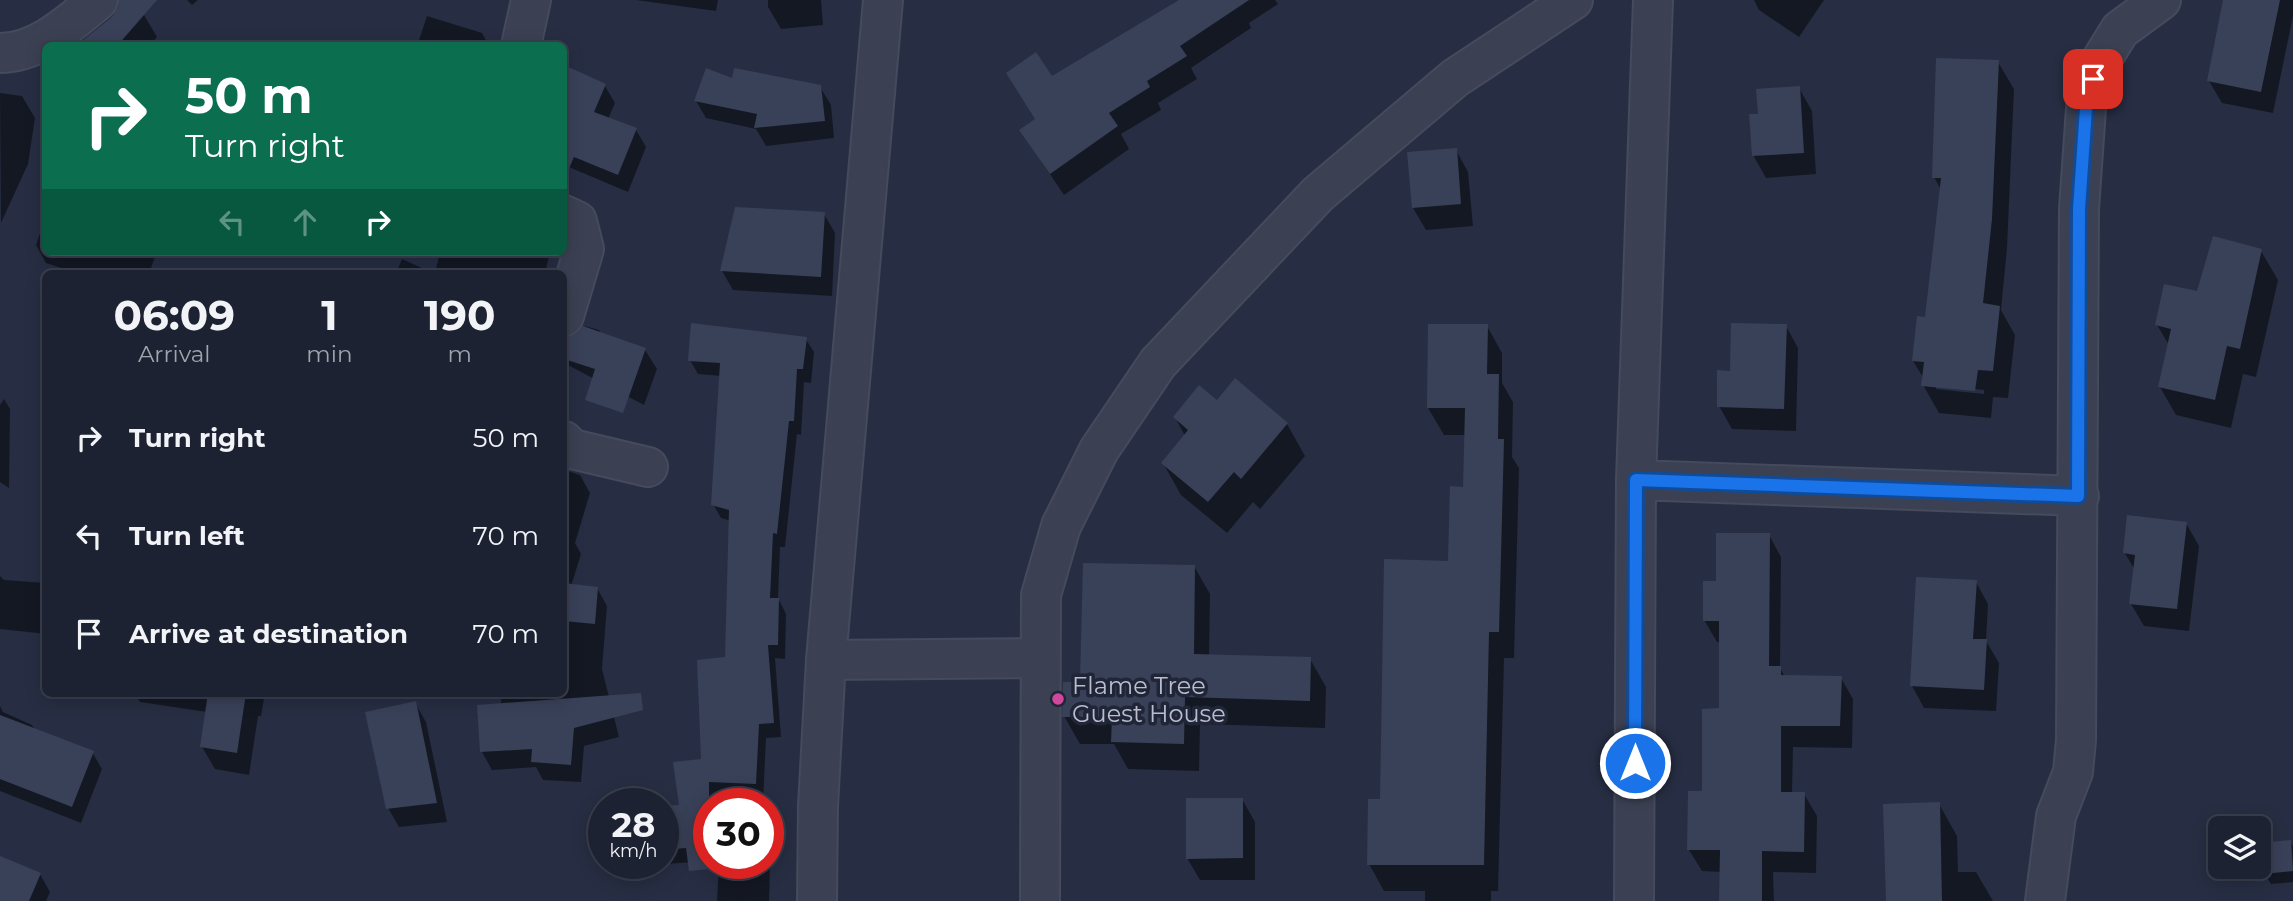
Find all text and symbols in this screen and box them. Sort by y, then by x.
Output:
pin [2063,49,2123,109]
icon: arrive [2074,60,2112,98]
text: 50 m [185,66,313,125]
icon: right [70,70,161,161]
text: Turn right [185,126,345,165]
icon: left [213,203,251,241]
icon: ahead [286,203,324,241]
icon: right [359,203,397,241]
text: 06:09 [113,289,235,341]
text: 1 [321,289,338,341]
text: 190 [424,289,496,341]
text: Arrival [138,340,210,368]
text: min [306,340,352,368]
text: m [448,340,472,368]
icon: right [70,419,108,457]
text: Turn right [129,422,265,454]
text: 50 m [473,422,539,454]
icon: left [70,517,108,555]
text: Turn left [129,520,245,552]
text: 70 m [473,520,539,552]
icon: arrive [70,615,108,653]
text: Arrive at destination [129,618,408,650]
text: 70 m [473,618,539,650]
place label: Flame Tree Guest House [1072,671,1226,728]
marker: Flame Tree Guest House [1050,691,1066,707]
position arrow [1598,726,1672,800]
speed limit sign: 30 [693,788,784,879]
text: 28 [612,803,655,846]
map controls [2208,816,2271,879]
button: layers [2208,816,2271,879]
text: km/h [609,840,658,862]

